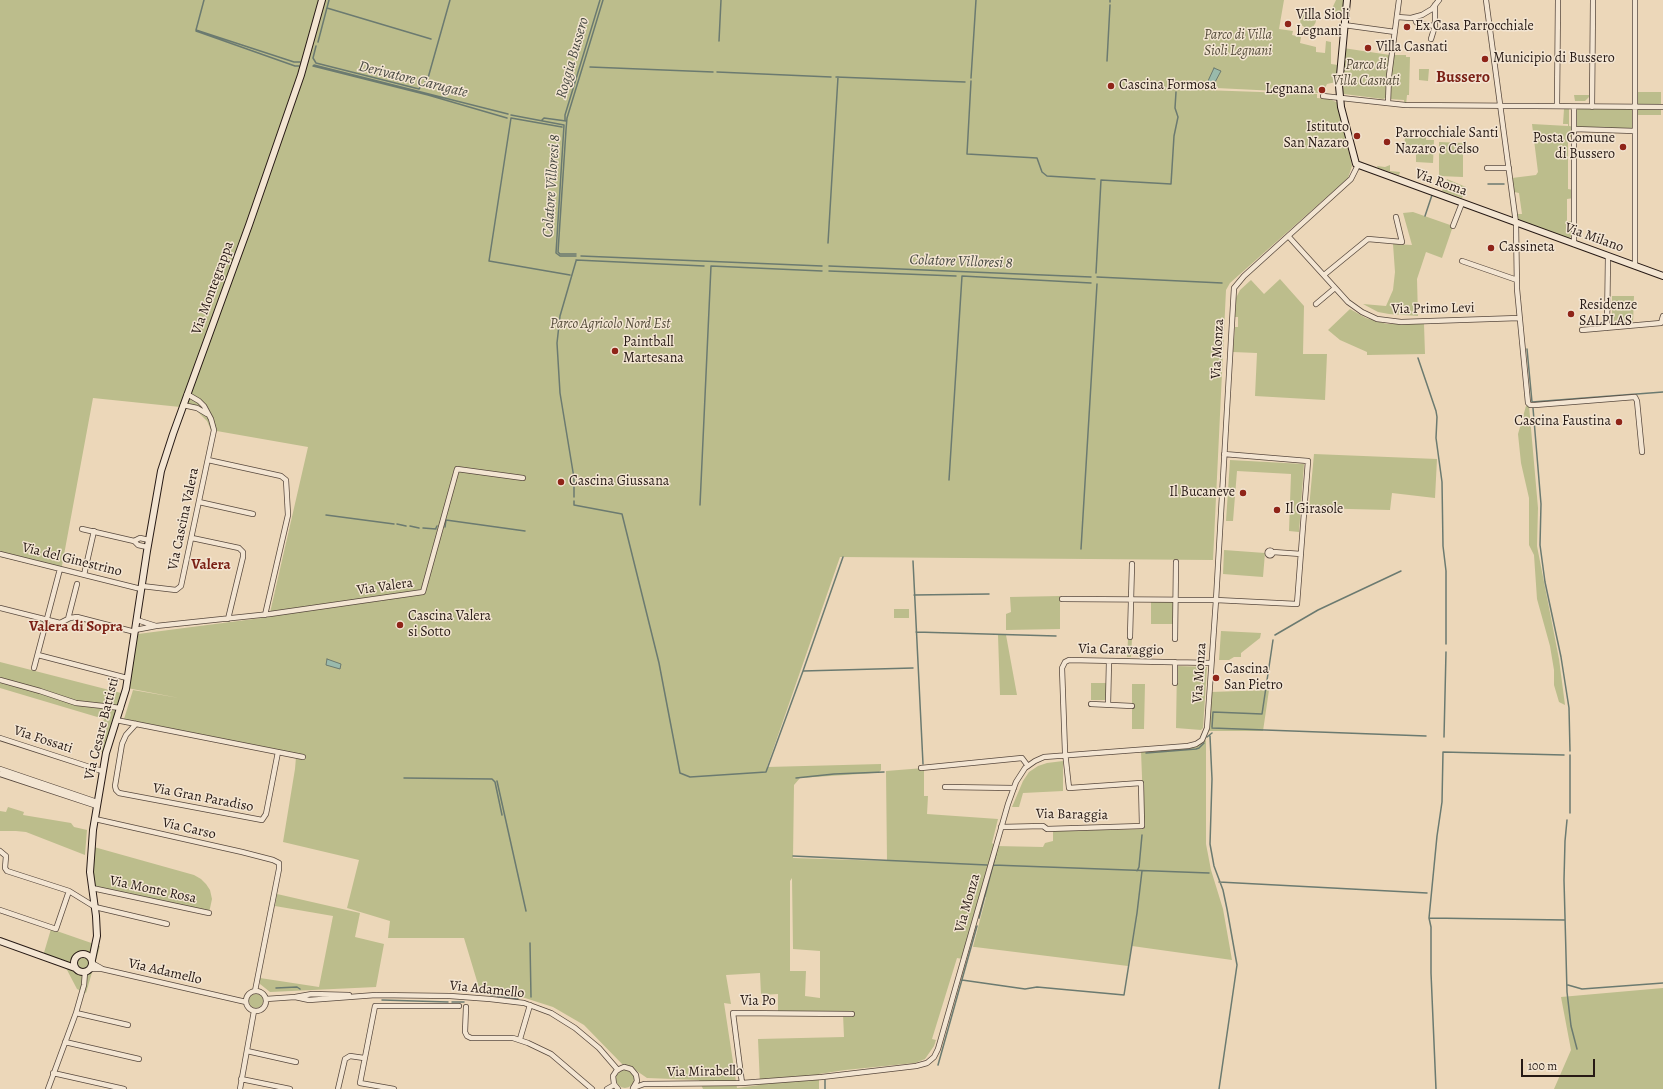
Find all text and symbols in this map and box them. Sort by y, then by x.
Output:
place label: Villa Sioli Legnani [1296,8,1350,40]
water label: Roggia Bussero [553,15,593,101]
marker: Villa Sioli Legnani [1283,19,1293,29]
place label: Ex Casa Parrocchiale [1415,19,1534,35]
marker: Ex Casa Parrocchiale [1402,22,1412,32]
park label: Parco di Villa Sioli Legnani [1204,28,1272,60]
place label: Villa Casnati [1376,40,1448,56]
marker: Villa Casnati [1363,43,1373,53]
place label: Municipio di Bussero [1493,51,1615,67]
marker: Municipio di Bussero [1480,54,1490,64]
water label: Derivatore Carugate [356,58,470,102]
park label: Parco di Villa Casnati [1332,58,1400,90]
district label: Bussero [1436,68,1490,88]
place label: Cascina Formosa [1119,78,1216,94]
marker: Cascina Formosa [1106,81,1116,91]
place label: Legnana [1265,82,1314,98]
marker: Legnana [1317,85,1327,95]
place label: Istituto San Nazaro [1283,120,1349,152]
place label: Parrocchiale Santi Nazaro e Celso [1395,126,1498,158]
marker: Istituto San Nazaro [1352,131,1362,141]
place label: Posta Comune di Bussero [1533,131,1615,164]
water label: Colatore Villoresi 8 [539,134,565,238]
marker: Parrocchiale Santi Nazaro e Celso [1382,137,1392,147]
marker: Posta Comune di Bussero [1618,142,1628,152]
street label: Via Roma [1413,166,1469,200]
street label: Via Milano [1562,220,1626,256]
street label: Via Montegrappa [188,239,238,337]
place label: Cassineta [1499,240,1555,256]
marker: Cassineta [1486,243,1496,253]
water label: Colatore Villoresi 8 [909,251,1013,273]
place label: Residenze SALPLAS [1579,298,1637,330]
street label: Via Primo Levi [1391,300,1475,318]
marker: Residenze SALPLAS [1566,309,1576,319]
park label: Parco Agricolo Nord Est [550,317,670,333]
street label: Via Monza [1208,318,1228,380]
place label: Paintball Martesana [623,335,684,368]
marker: Paintball Martesana [610,346,620,356]
place label: Cascina Faustina [1514,414,1611,430]
marker: Cascina Faustina [1614,417,1624,427]
street label: Via Cascina Valera [165,466,203,572]
place label: Cascina Giussana [569,474,669,490]
marker: Cascina Giussana [556,477,566,487]
place label: Il Bucaneve [1169,485,1235,501]
marker: Il Bucaneve [1238,488,1248,498]
place label: Il Girasole [1285,502,1343,518]
marker: Il Girasole [1272,505,1282,515]
street label: Via del Ginestrino [20,539,124,581]
district label: Valera [191,556,231,574]
street label: Via Valera [356,575,414,599]
place label: Cascina Valera si Sotto [408,609,491,642]
district label: Valera di Sopra [29,618,123,636]
marker: Cascina Valera si Sotto [395,620,405,630]
street label: Via Caravaggio [1078,641,1164,659]
street label: Via Monza [1190,642,1210,704]
place label: Cascina San Pietro [1224,662,1283,694]
marker: Cascina San Pietro [1211,673,1221,683]
street label: Via Cesare Battisti [81,676,123,782]
street label: Via Fossati [11,723,75,757]
street label: Via Gran Paradiso [151,780,255,816]
street label: Via Baraggia [1036,806,1108,824]
street label: Via Carso [161,815,217,843]
street label: Via Monza [952,872,984,934]
street label: Via Monte Rosa [108,873,198,907]
street label: Via Adamello [127,955,203,989]
street label: Via Adamello [449,978,525,1002]
street label: Via Po [740,994,776,1010]
scale bar [1523,1051,1597,1077]
text: 100 m [1528,1058,1557,1074]
street label: Via Mirabello [667,1063,743,1081]

